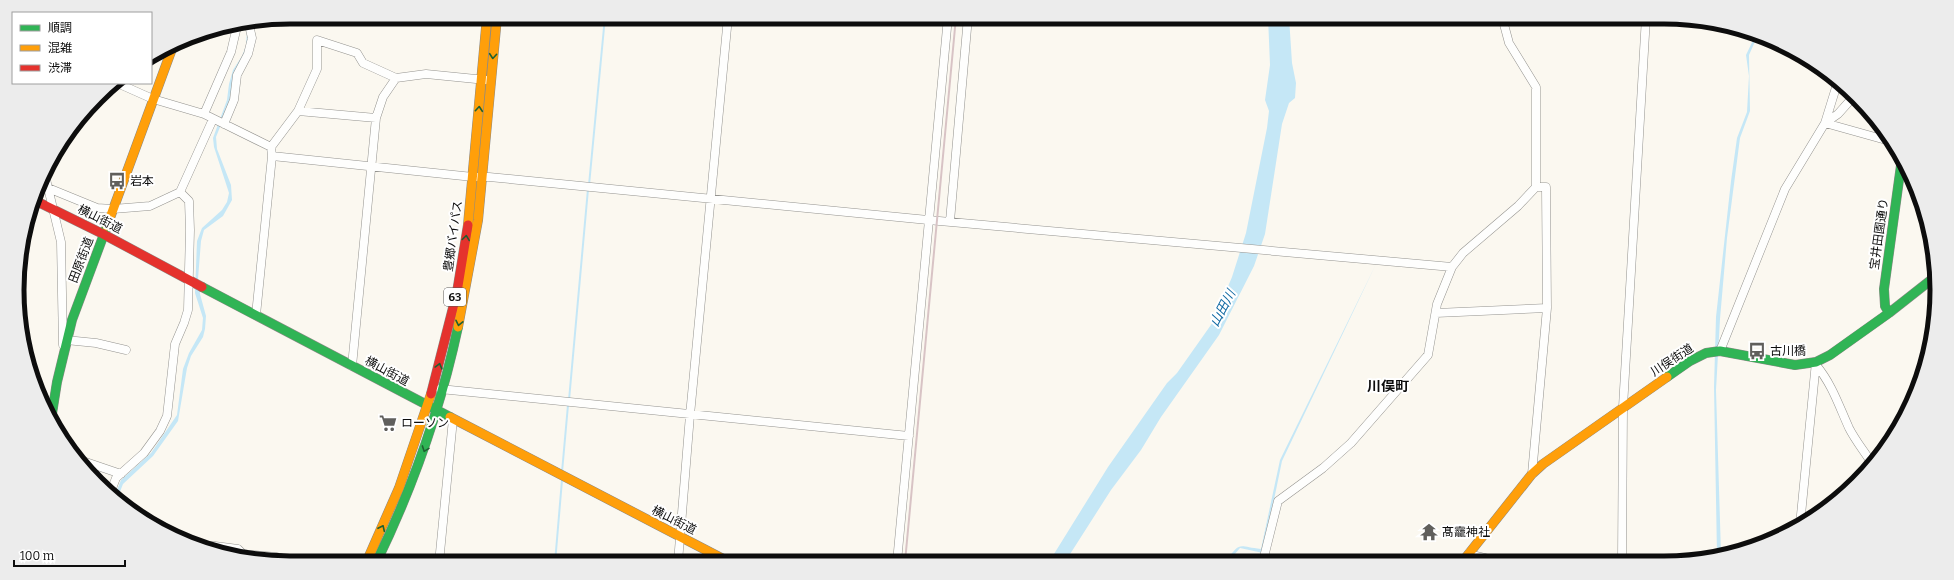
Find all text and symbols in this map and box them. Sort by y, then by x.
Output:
legend [12,12,152,84]
text: 順調 [48,21,72,35]
text: 混雑 [48,41,72,55]
one-way arrow [489,53,498,59]
text: 渋滞 [48,61,72,75]
one-way arrow [474,106,483,112]
bus stop icon: 岩本 [107,171,127,191]
place label: 岩本 [130,174,154,188]
street label: 宝井田園通り [1867,197,1891,271]
street label: 豊郷バイパス [441,199,465,273]
street label: 横山街道 [75,202,125,236]
street label: 田原街道 [66,235,96,285]
one-way arrow [461,235,470,241]
water label: 山田川 [1207,286,1239,329]
road number: 63 [444,288,466,306]
one-way arrow [455,320,463,327]
street label: 川俣街道 [1648,341,1696,379]
bus stop icon: 古川橋 [1747,341,1767,361]
place label: 古川橋 [1770,344,1806,358]
street label: 横山街道 [363,354,411,388]
one-way arrow [434,362,443,369]
district label: 川俣町 [1367,378,1409,395]
supermarket icon: ローソン [378,413,398,433]
place label: ローソン [401,416,449,430]
one-way arrow [421,445,430,452]
street label: 横山街道 [649,503,699,537]
temple icon: 髙靇神社 [1419,522,1439,542]
one-way arrow [377,524,385,532]
place label: 髙靇神社 [1442,525,1490,539]
scale bar [14,542,125,568]
text: 100 m [20,549,55,563]

